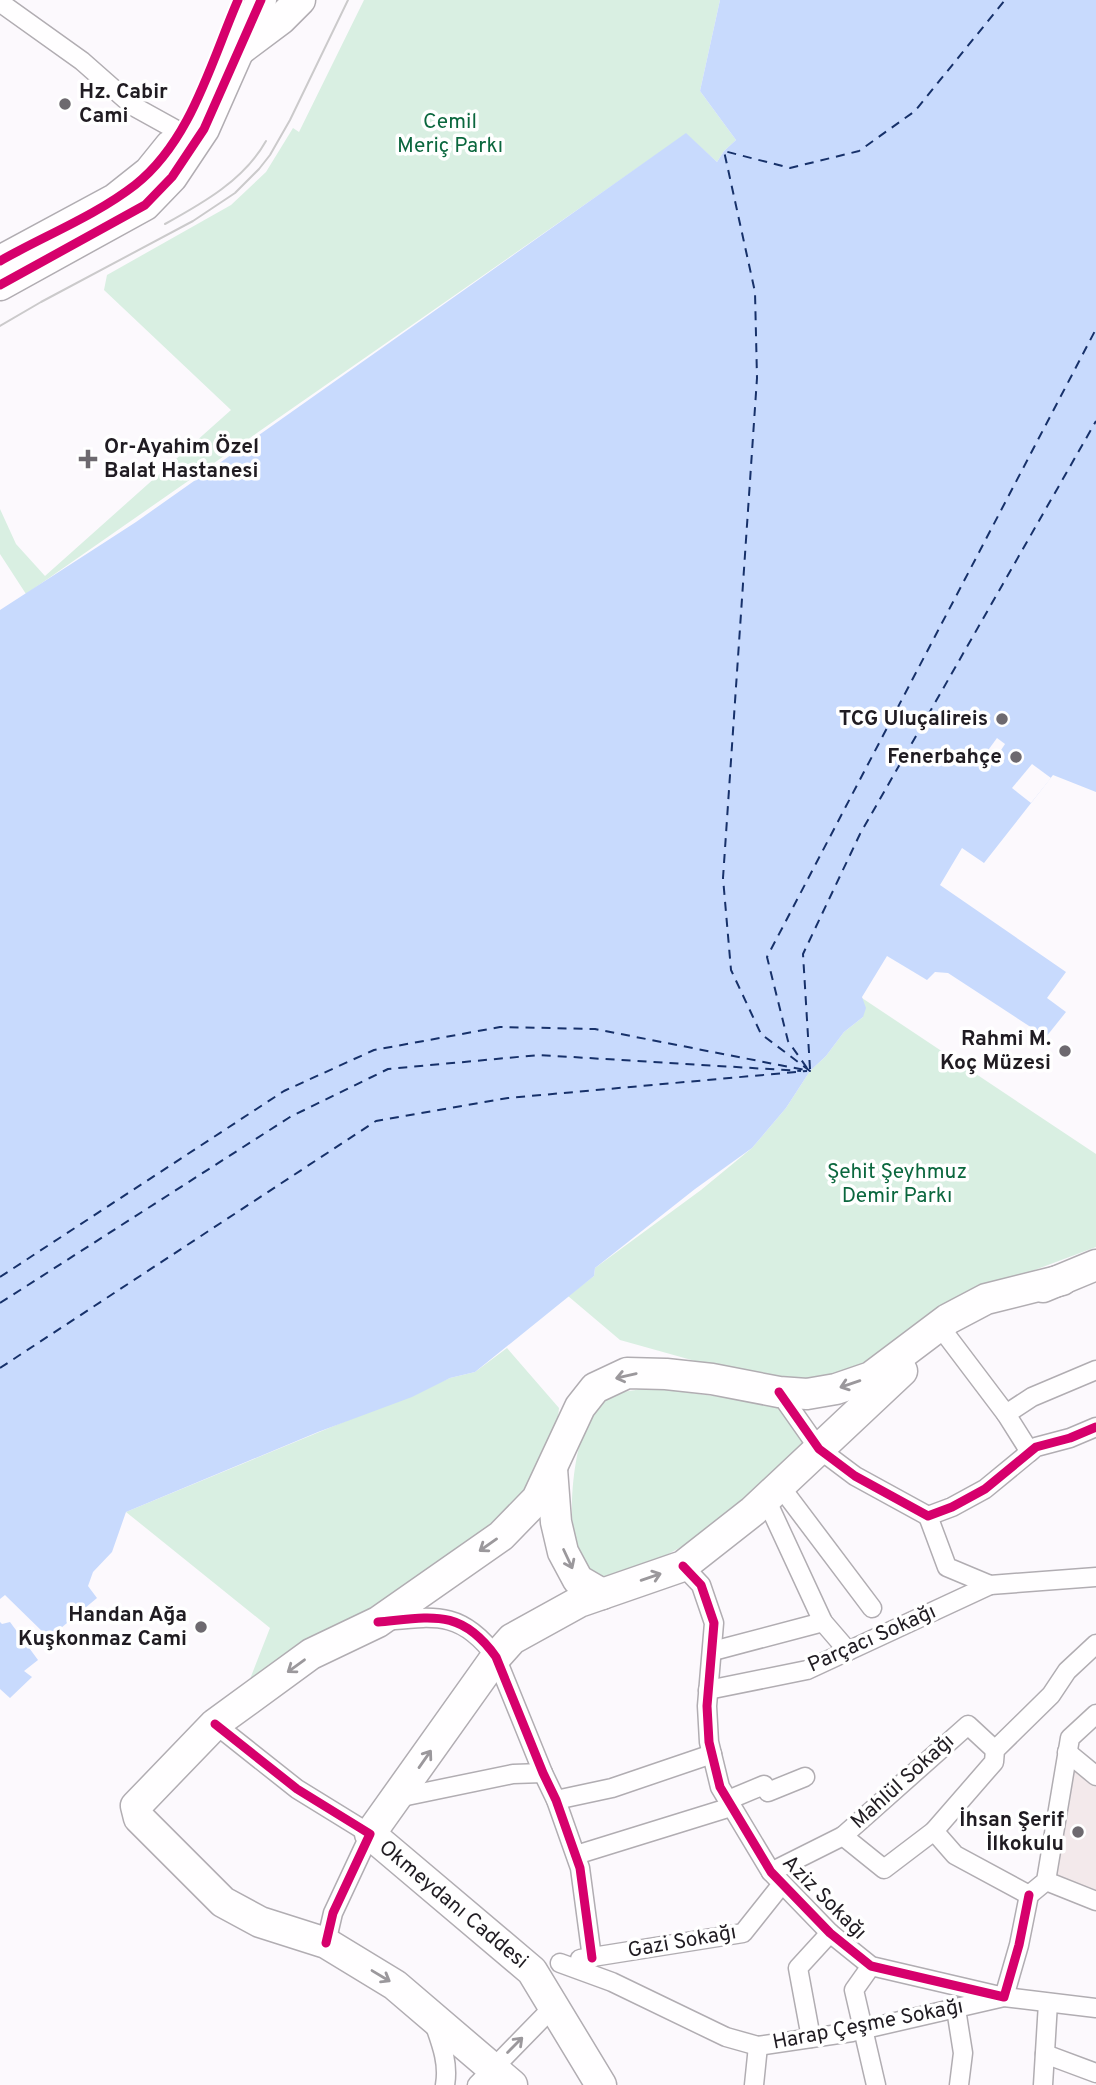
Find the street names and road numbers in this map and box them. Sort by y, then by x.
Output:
street label: Parçacı Sokağı [804,1599,940,1679]
street label: Mahlül Sokağı [846,1728,960,1836]
street label: Okmeydanı Caddesi [373,1835,533,1975]
street label: Aziz Sokağı [776,1850,872,1946]
street label: Gazi Sokağı [626,1919,738,1965]
street label: Harap Çeşme Sokağı [770,1993,966,2057]

